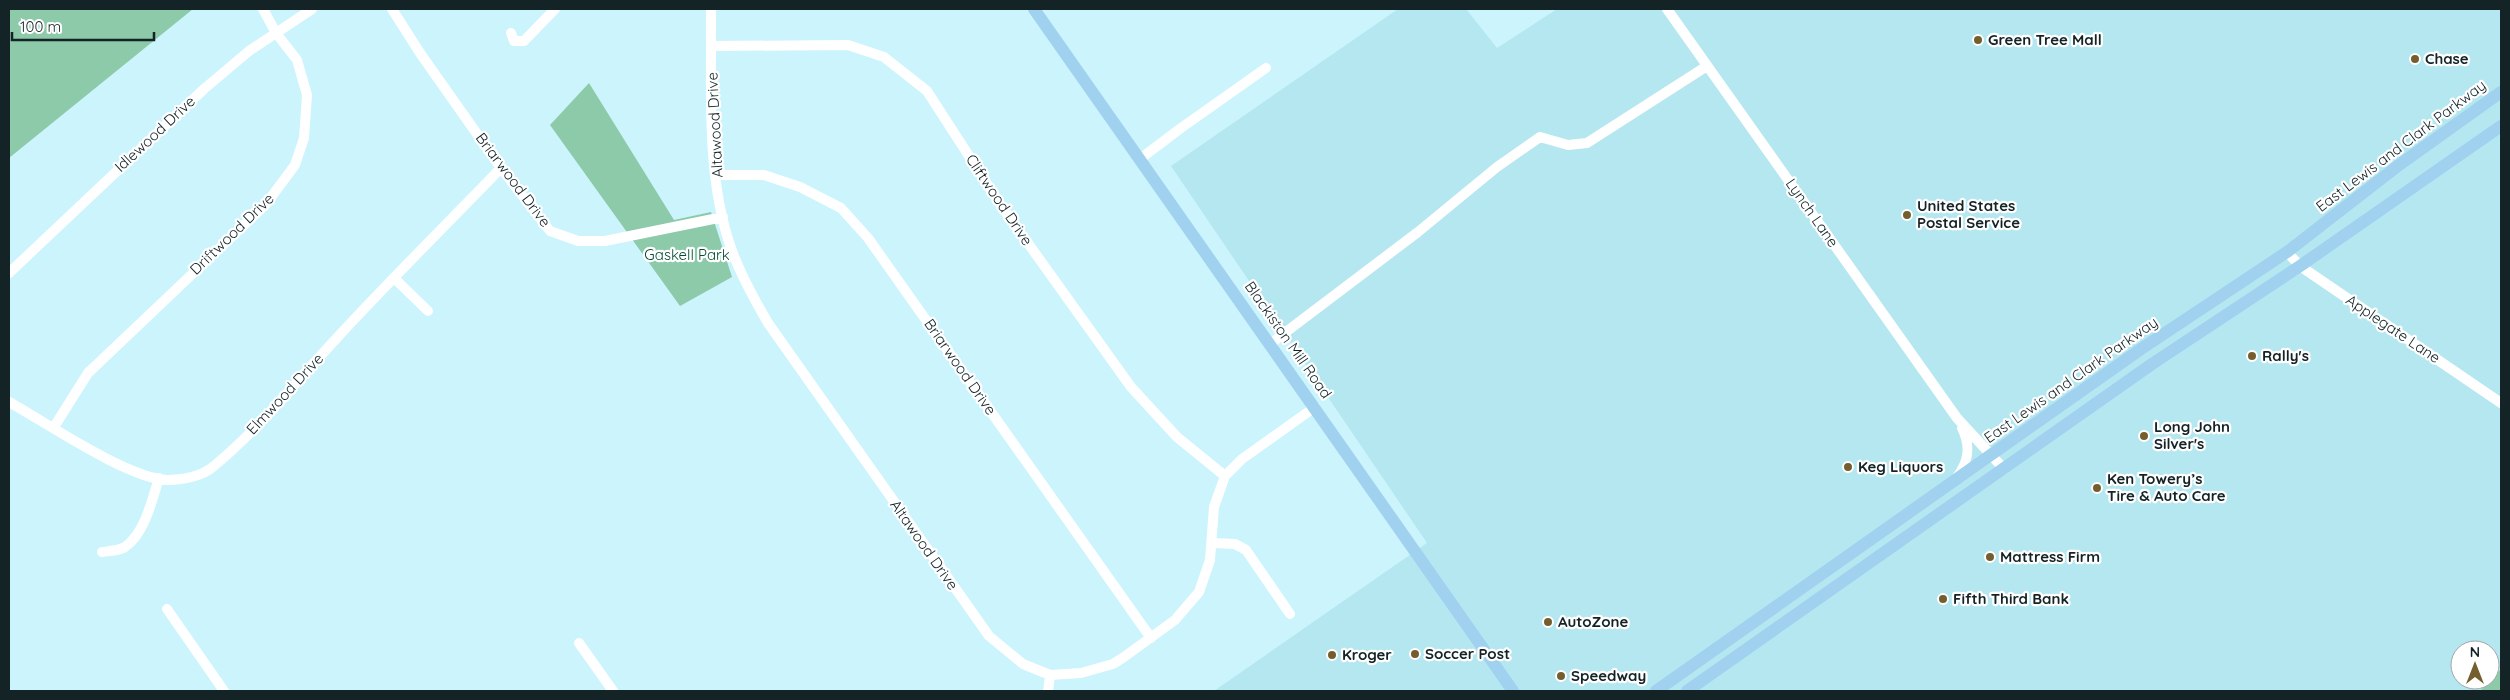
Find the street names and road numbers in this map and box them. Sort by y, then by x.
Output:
street label: Altawood Drive [702,72,727,178]
street label: East Lewis and Clark Parkway [2312,75,2489,216]
street label: Idlewood Drive [110,91,199,176]
street label: Briarwood Drive [472,129,555,231]
street label: Cliftwood Drive [962,150,1037,249]
street label: Lynch Lane [1782,175,1843,251]
street label: Driftwood Drive [186,189,278,279]
street label: Blackiston Mill Road [1241,277,1336,402]
street label: Applegate Lane [2342,290,2444,367]
street label: East Lewis and Clark Parkway [1980,312,2161,447]
street label: Briarwood Drive [920,315,1001,418]
street label: Elmwood Drive [242,349,327,438]
street label: Altawood Drive [886,496,963,594]

